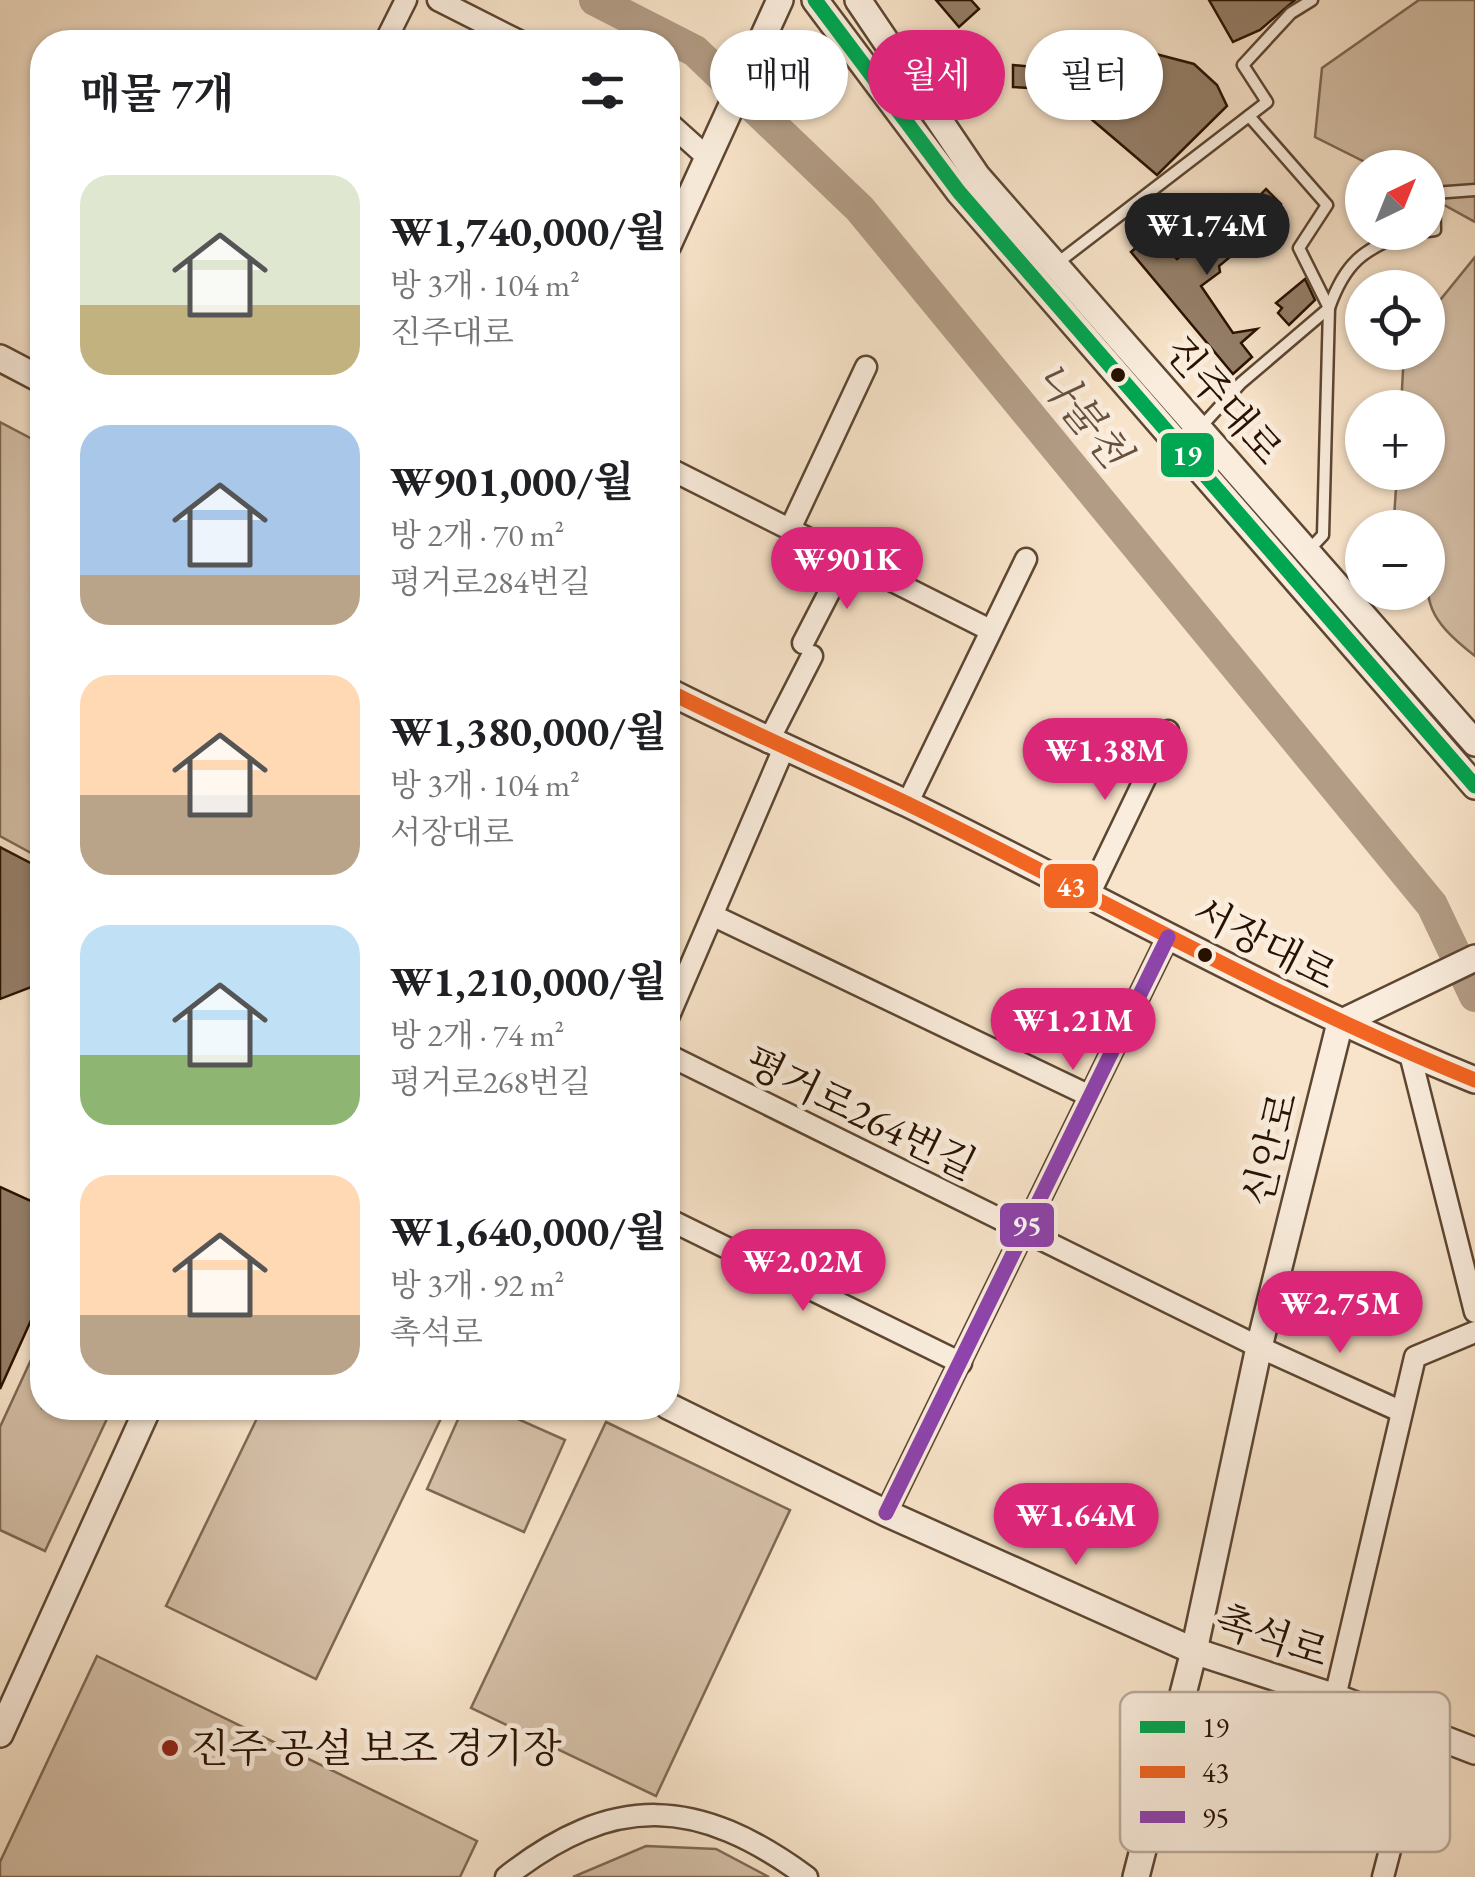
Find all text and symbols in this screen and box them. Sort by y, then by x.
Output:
chip: 매매 [710,30,848,120]
chip: 월세 [868,30,1005,120]
chip: 필터 [1025,30,1163,120]
icon: filters [575,63,630,118]
text: 매물 7개 [80,66,234,121]
north arrow [1345,150,1445,250]
map controls [1345,150,1445,610]
pin: ₩1.74M [1126,193,1288,278]
text: ₩1,740,000/월 [390,204,667,259]
text: ₩1.74M [1147,204,1267,246]
icon: home [160,215,280,335]
text: 방 3개 · 104 m² [390,264,580,306]
button: locate [1345,270,1445,370]
text: 진주대로 [390,311,514,353]
street label: 진주대로 [1154,325,1294,475]
water label: 나불천 [1023,350,1144,481]
unlabelled marker [1108,365,1128,385]
button: + [1345,390,1445,490]
line badge: 19 [1159,431,1216,479]
text: 19 [1172,437,1202,473]
text: ₩901,000/월 [390,454,634,509]
icon: home [160,465,280,585]
button: − [1345,510,1445,610]
text: 방 2개 · 70 m² [390,514,564,556]
pin: ₩901K [777,527,917,612]
text: ₩901K [793,538,901,580]
text: 평거로284번길 [390,561,591,603]
text: ₩1,380,000/월 [390,704,667,759]
icon: home [160,715,280,835]
pin: ₩1.38M [1024,718,1186,803]
text: ₩1.38M [1045,729,1165,771]
text: 방 3개 · 104 m² [390,764,580,806]
text: 서장대로 [390,811,514,853]
line badge: 43 [1042,862,1100,910]
text: 43 [1056,868,1086,904]
street label: 서장대로 [1184,885,1346,1001]
unlabelled marker [1195,945,1215,965]
text: ₩1,210,000/월 [390,954,667,1009]
icon: home [160,965,280,1085]
pin: ₩1.21M [992,988,1154,1073]
text: ₩1.21M [1013,999,1133,1041]
text: 방 2개 · 74 m² [390,1014,564,1056]
street label: 평거로264번길 [737,1035,985,1191]
text: 평거로268번길 [390,1061,591,1103]
street label: 신안로 [1231,1086,1309,1212]
line badge: 95 [998,1201,1056,1249]
text: ₩1,640,000/월 [390,1204,667,1259]
text: 95 [1012,1207,1042,1243]
icon: home [160,1215,280,1335]
pin: ₩2.02M [722,1229,884,1314]
text: ₩2.02M [743,1240,863,1282]
text: 방 3개 · 92 m² [390,1264,564,1306]
pin: ₩2.75M [1259,1271,1421,1356]
text: ₩2.75M [1280,1282,1400,1324]
text: 촉석로 [390,1311,483,1353]
pin: ₩1.64M [995,1483,1157,1568]
text: ₩1.64M [1016,1494,1136,1536]
street label: 촉석로 [1209,1593,1335,1679]
legend [1120,1692,1450,1852]
text: 19 [1202,1709,1229,1745]
place label: 진주 공설 보조 경기장 [190,1722,562,1774]
marker: 진주 공설 보조 경기장 [159,1737,181,1759]
text: 43 [1202,1754,1229,1790]
text: 95 [1202,1799,1229,1835]

